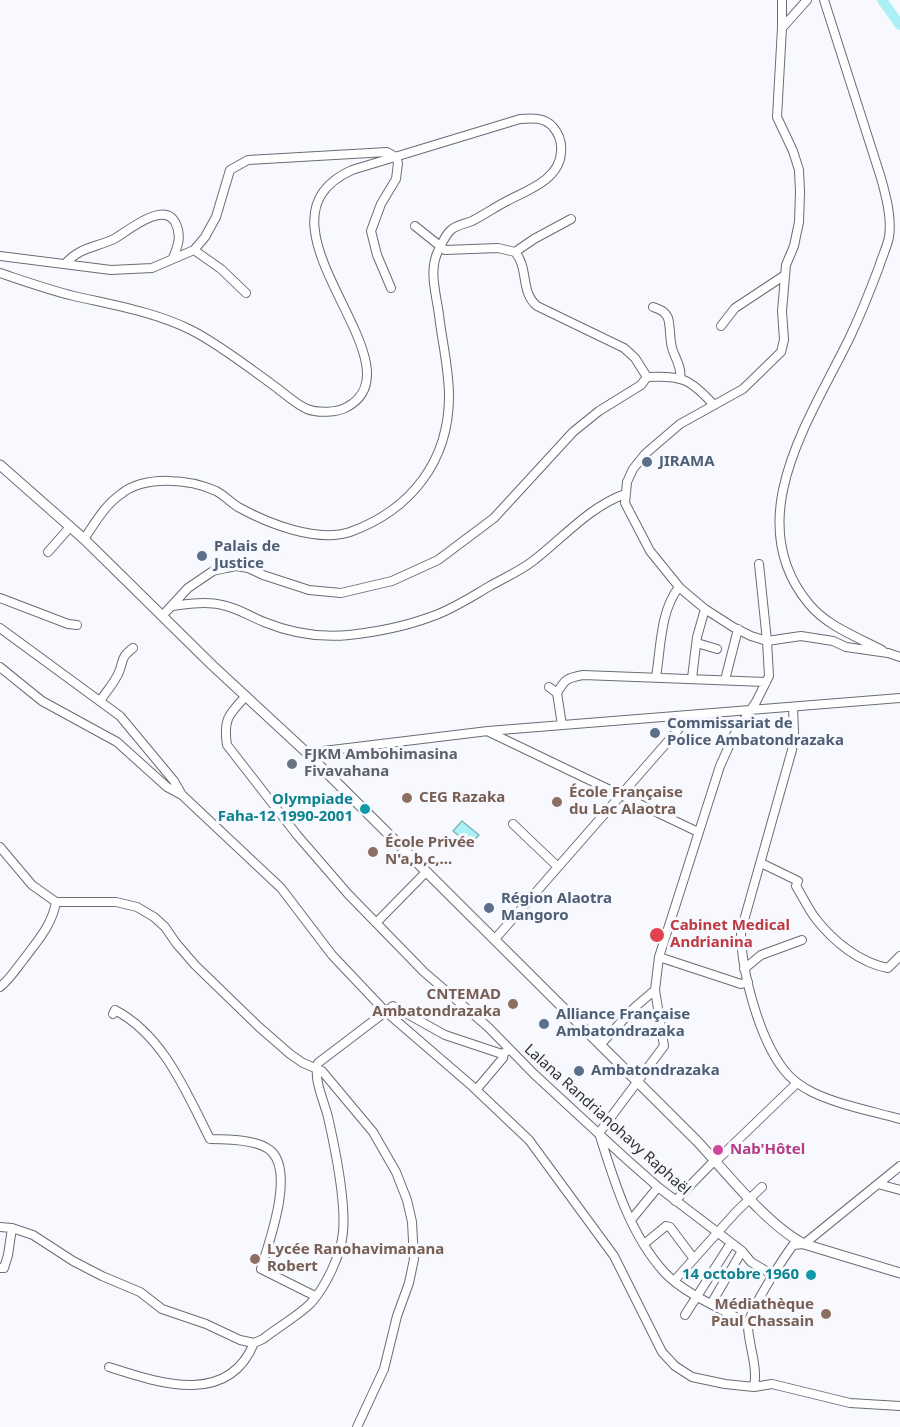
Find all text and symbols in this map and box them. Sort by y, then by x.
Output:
place label: JIRAMA [659,453,715,471]
marker: JIRAMA [640,455,654,469]
place label: Palais de Justice [214,538,280,573]
marker: Palais de Justice [195,549,209,563]
place label: Commissariat de Police Ambatondrazaka [667,715,844,750]
marker: Commissariat de Police Ambatondrazaka [648,726,662,740]
place label: FJKM Ambohimasina Fivavahana [304,746,458,781]
marker: FJKM Ambohimasina Fivavahana [285,757,299,771]
place label: École Française du Lac Alaotra [569,784,683,819]
place label: CEG Razaka [419,789,505,807]
place label: Olympiade Faha-12 1990-2001 [218,791,353,826]
marker: CEG Razaka [400,791,414,805]
marker: École Française du Lac Alaotra [550,795,564,809]
marker: Olympiade Faha-12 1990-2001 [358,802,372,816]
place label: École Privée N'a,b,c,... [385,834,475,869]
marker: École Privée N'a,b,c,... [366,845,380,859]
place label: Région Alaotra Mangoro [501,890,612,925]
marker: Région Alaotra Mangoro [482,901,496,915]
place label: Cabinet Medical Andrianina [670,917,790,952]
marker: Cabinet Medical Andrianina [648,926,666,944]
place label: CNTEMAD Ambatondrazaka [372,986,501,1021]
marker: CNTEMAD Ambatondrazaka [506,997,520,1011]
place label: Alliance Française Ambatondrazaka [556,1006,690,1041]
marker: Alliance Française Ambatondrazaka [537,1017,551,1031]
street label: Lalana Randrianohavy Raphaël [520,1041,694,1199]
place label: Ambatondrazaka [591,1062,720,1080]
marker: Ambatondrazaka [572,1064,586,1078]
place label: Nab'Hôtel [730,1141,805,1159]
marker: Nab'Hôtel [711,1143,725,1157]
place label: Lycée Ranohavimanana Robert [267,1241,444,1276]
marker: Lycée Ranohavimanana Robert [248,1252,262,1266]
place label: 14 octobre 1960 [682,1266,799,1284]
marker: 14 octobre 1960 [804,1268,818,1282]
place label: Médiathèque Paul Chassain [711,1296,814,1331]
marker: Médiathèque Paul Chassain [819,1307,833,1321]

